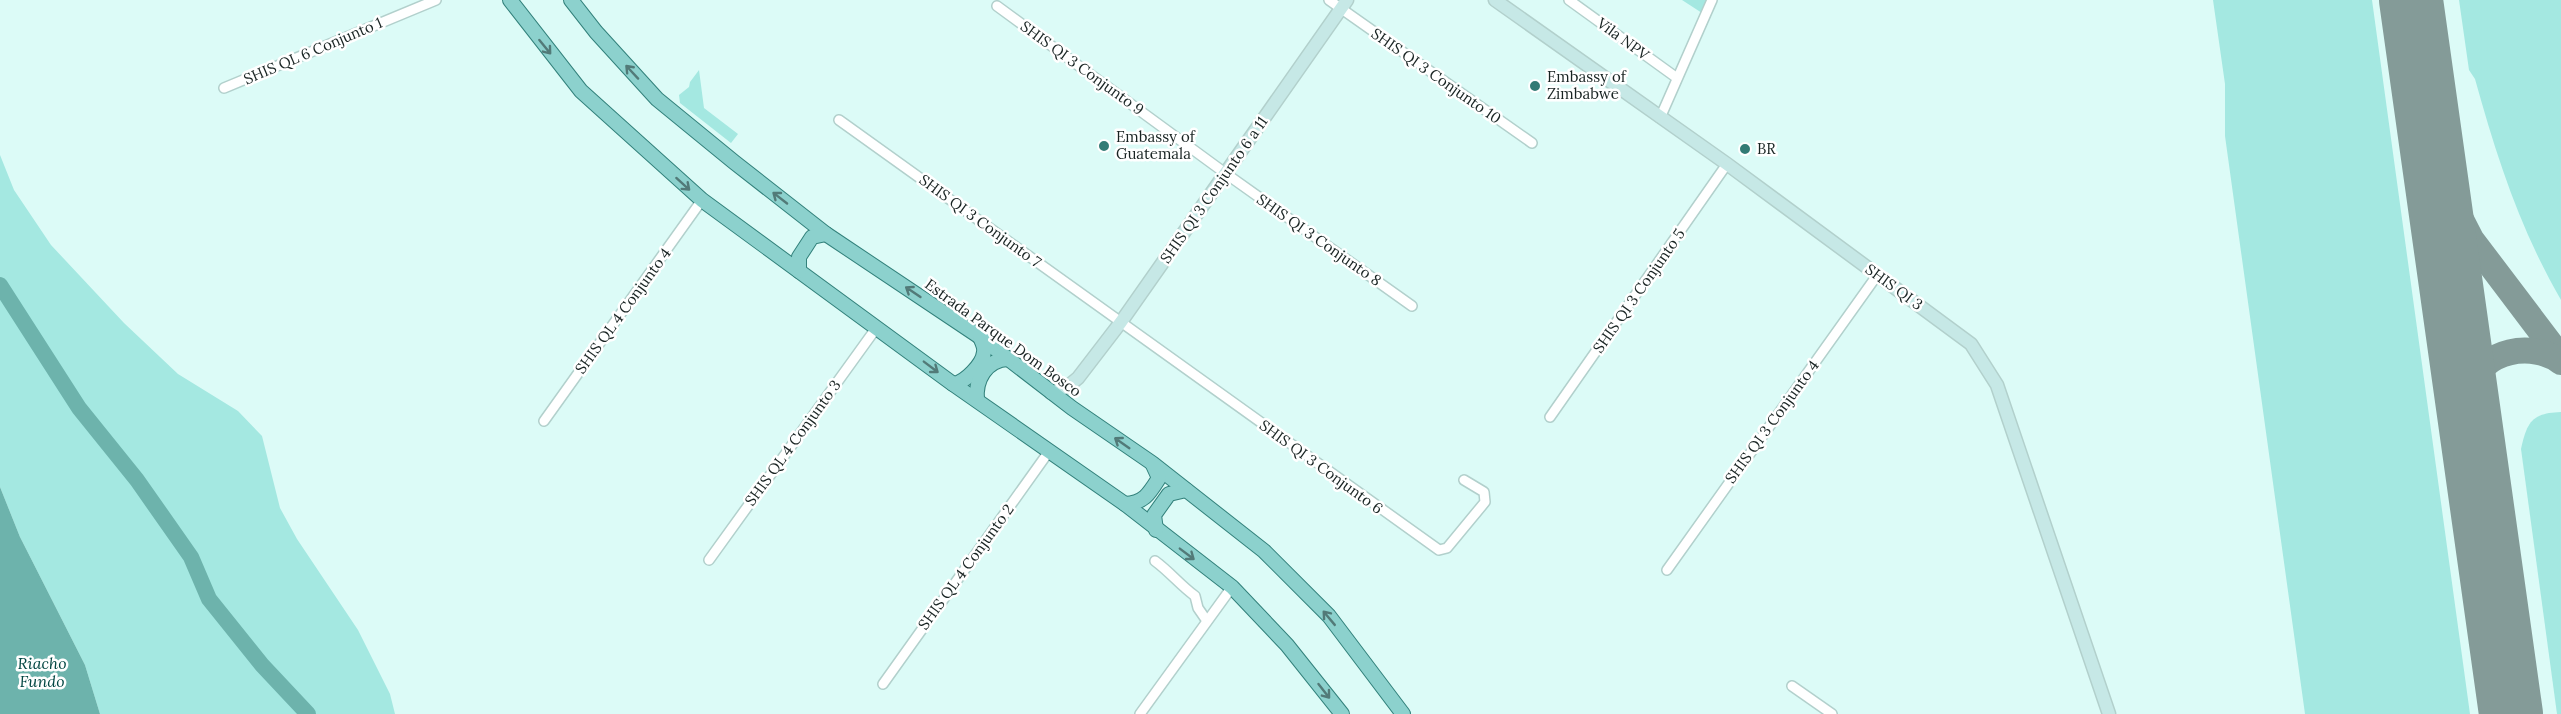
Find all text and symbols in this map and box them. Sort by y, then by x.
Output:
street label: SHIS QL 6 Conjunto 1 [241,13,385,88]
street label: Vila NPV [1593,13,1654,65]
street label: SHIS QI 3 Conjunto 9 [1017,16,1148,119]
street label: SHIS QI 3 Conjunto 10 [1368,24,1505,128]
one-way arrow [538,38,551,54]
one-way arrow [625,65,639,80]
place label: Embassy of Zimbabwe [1547,67,1627,103]
marker: Embassy of Zimbabwe [1528,79,1542,93]
street label: SHIS QI 3 Conjunto 6 a 11 [1156,113,1271,267]
place label: Embassy of Guatemala [1116,127,1196,163]
marker: Embassy of Guatemala [1097,139,1111,153]
place label: BR [1757,139,1776,158]
marker: BR [1738,142,1752,156]
street label: SHIS QI 3 Conjunto 7 [916,170,1045,271]
one-way arrow [675,177,690,191]
street label: SHIS QI 3 Conjunto 8 [1253,189,1385,290]
one-way arrow [773,191,789,204]
street label: SHIS QI 3 Conjunto 5 [1588,225,1689,357]
street label: SHIS QL 4 Conjunto 4 [571,244,675,377]
street label: SHIS QI 3 [1862,259,1927,314]
street label: Estrada Parque Dom Bosco [921,274,1085,401]
one-way arrow [905,286,922,298]
street label: SHIS QI 3 Conjunto 4 [1721,356,1823,487]
one-way arrow [923,361,939,373]
street label: SHIS QL 4 Conjunto 3 [740,376,845,509]
street label: SHIS QI 3 Conjunto 6 [1256,415,1387,518]
one-way arrow [1115,437,1131,449]
street label: SHIS QL 4 Conjunto 2 [914,500,1018,633]
one-way arrow [1179,547,1195,560]
one-way arrow [1322,611,1336,626]
water label: Riacho Fundo [17,653,67,691]
one-way arrow [1317,683,1330,699]

